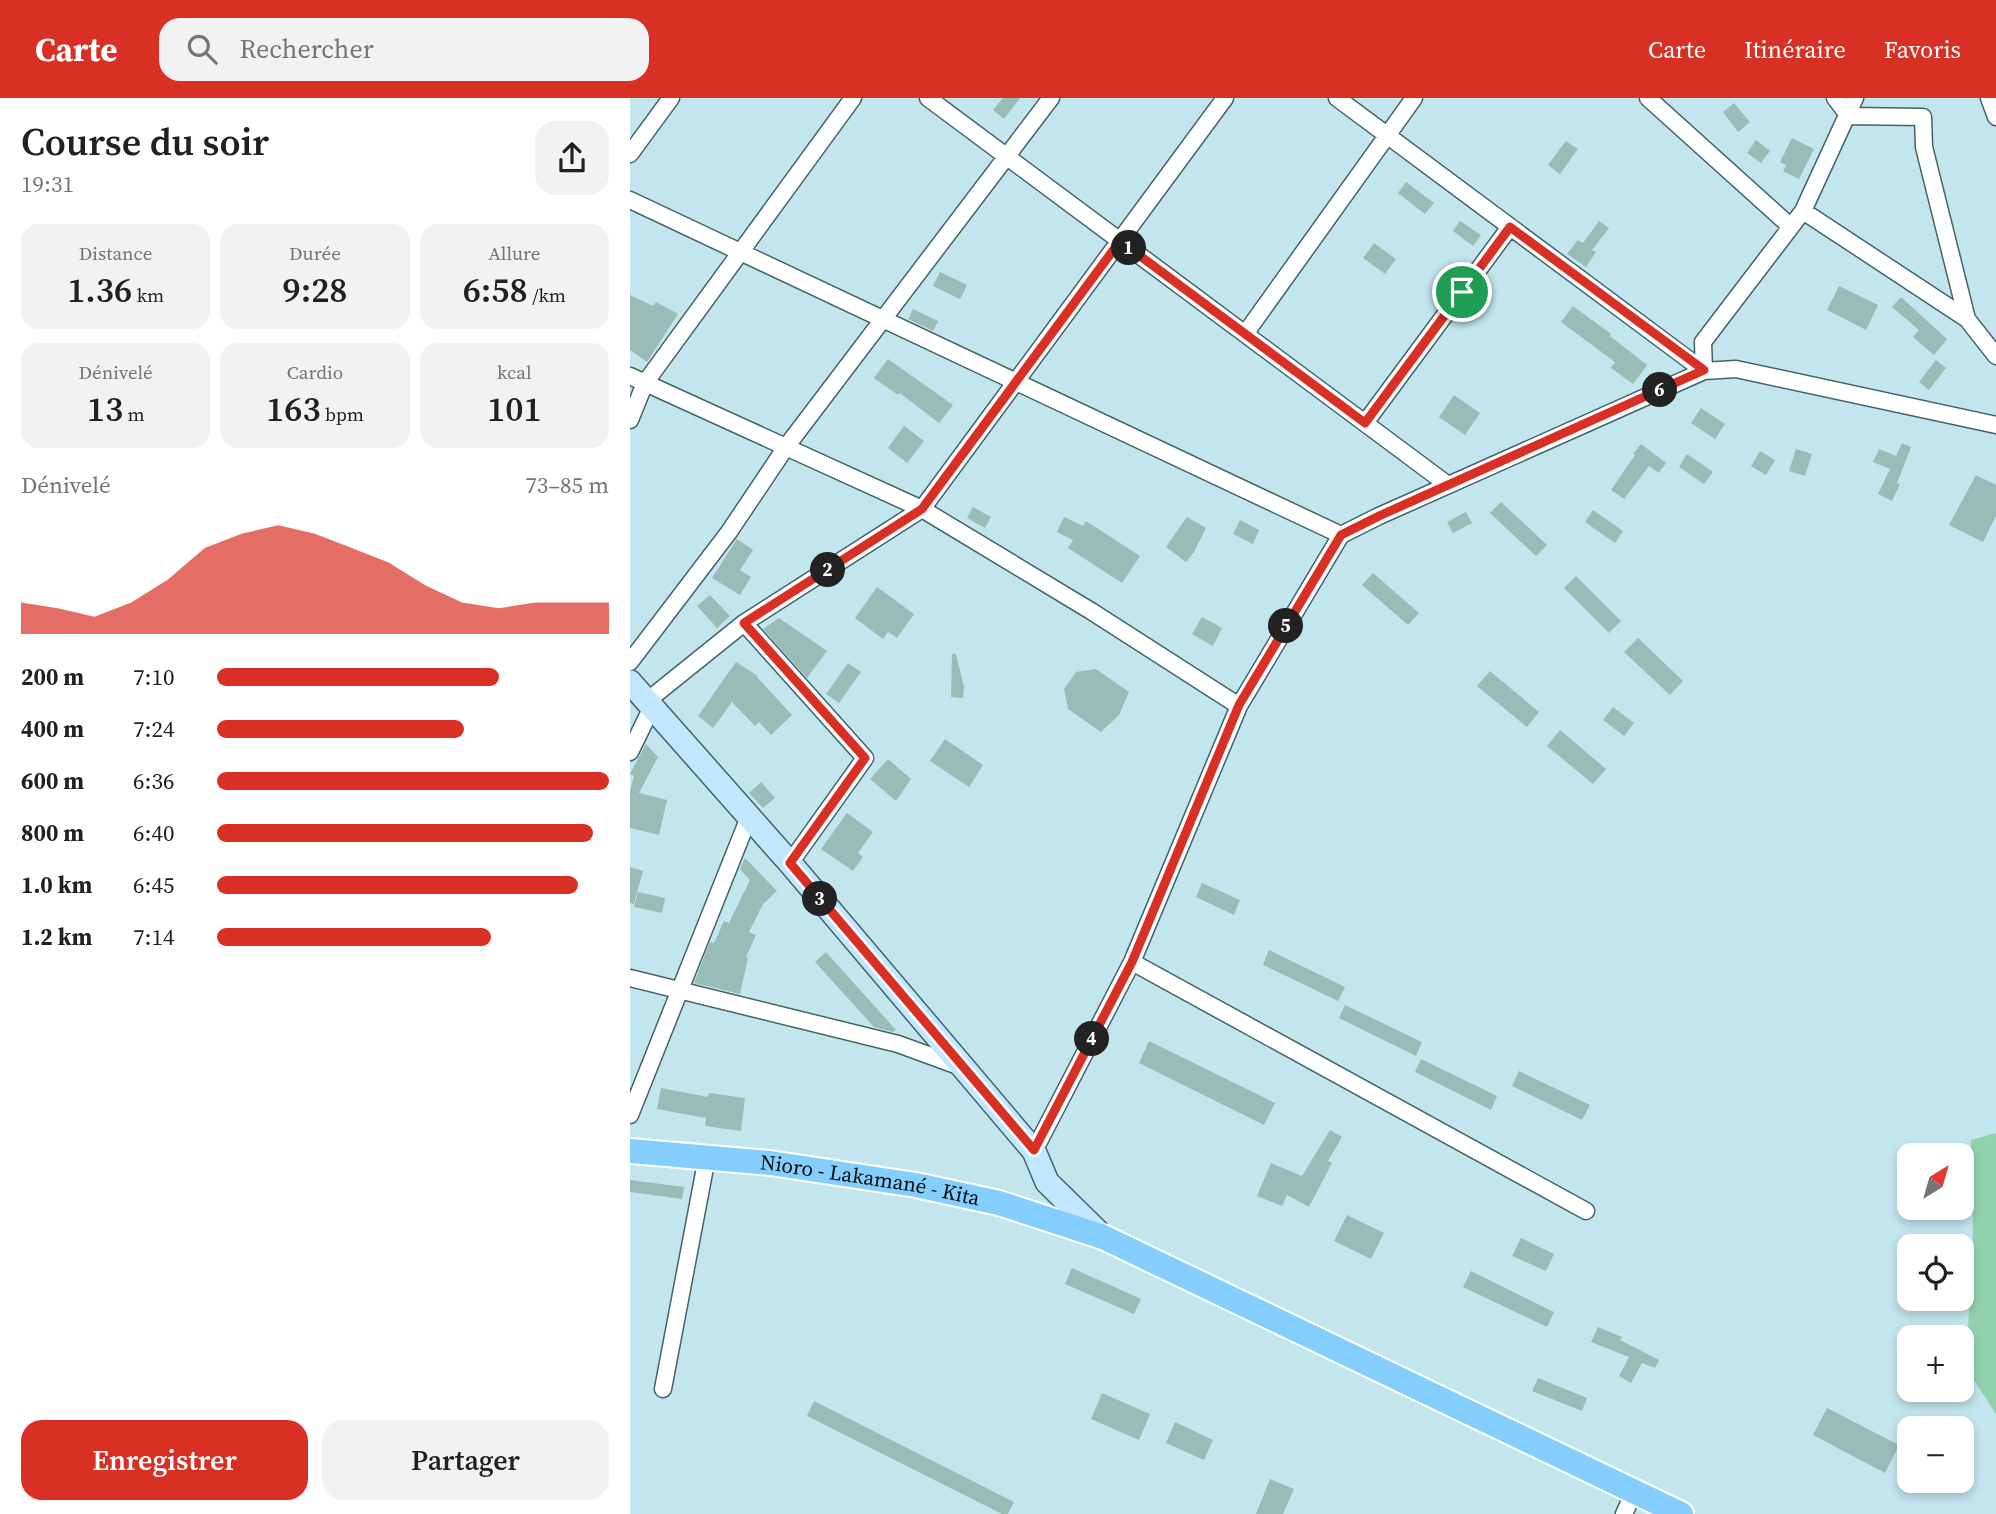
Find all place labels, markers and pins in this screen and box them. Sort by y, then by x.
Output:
pin: 1 [1112,230,1146,266]
pin [1432,262,1492,322]
pin: 6 [1642,372,1678,408]
pin: 2 [810,552,846,588]
pin: 5 [1268,608,1304,644]
pin: 3 [802,882,838,916]
pin: 4 [1074,1021,1110,1056]

